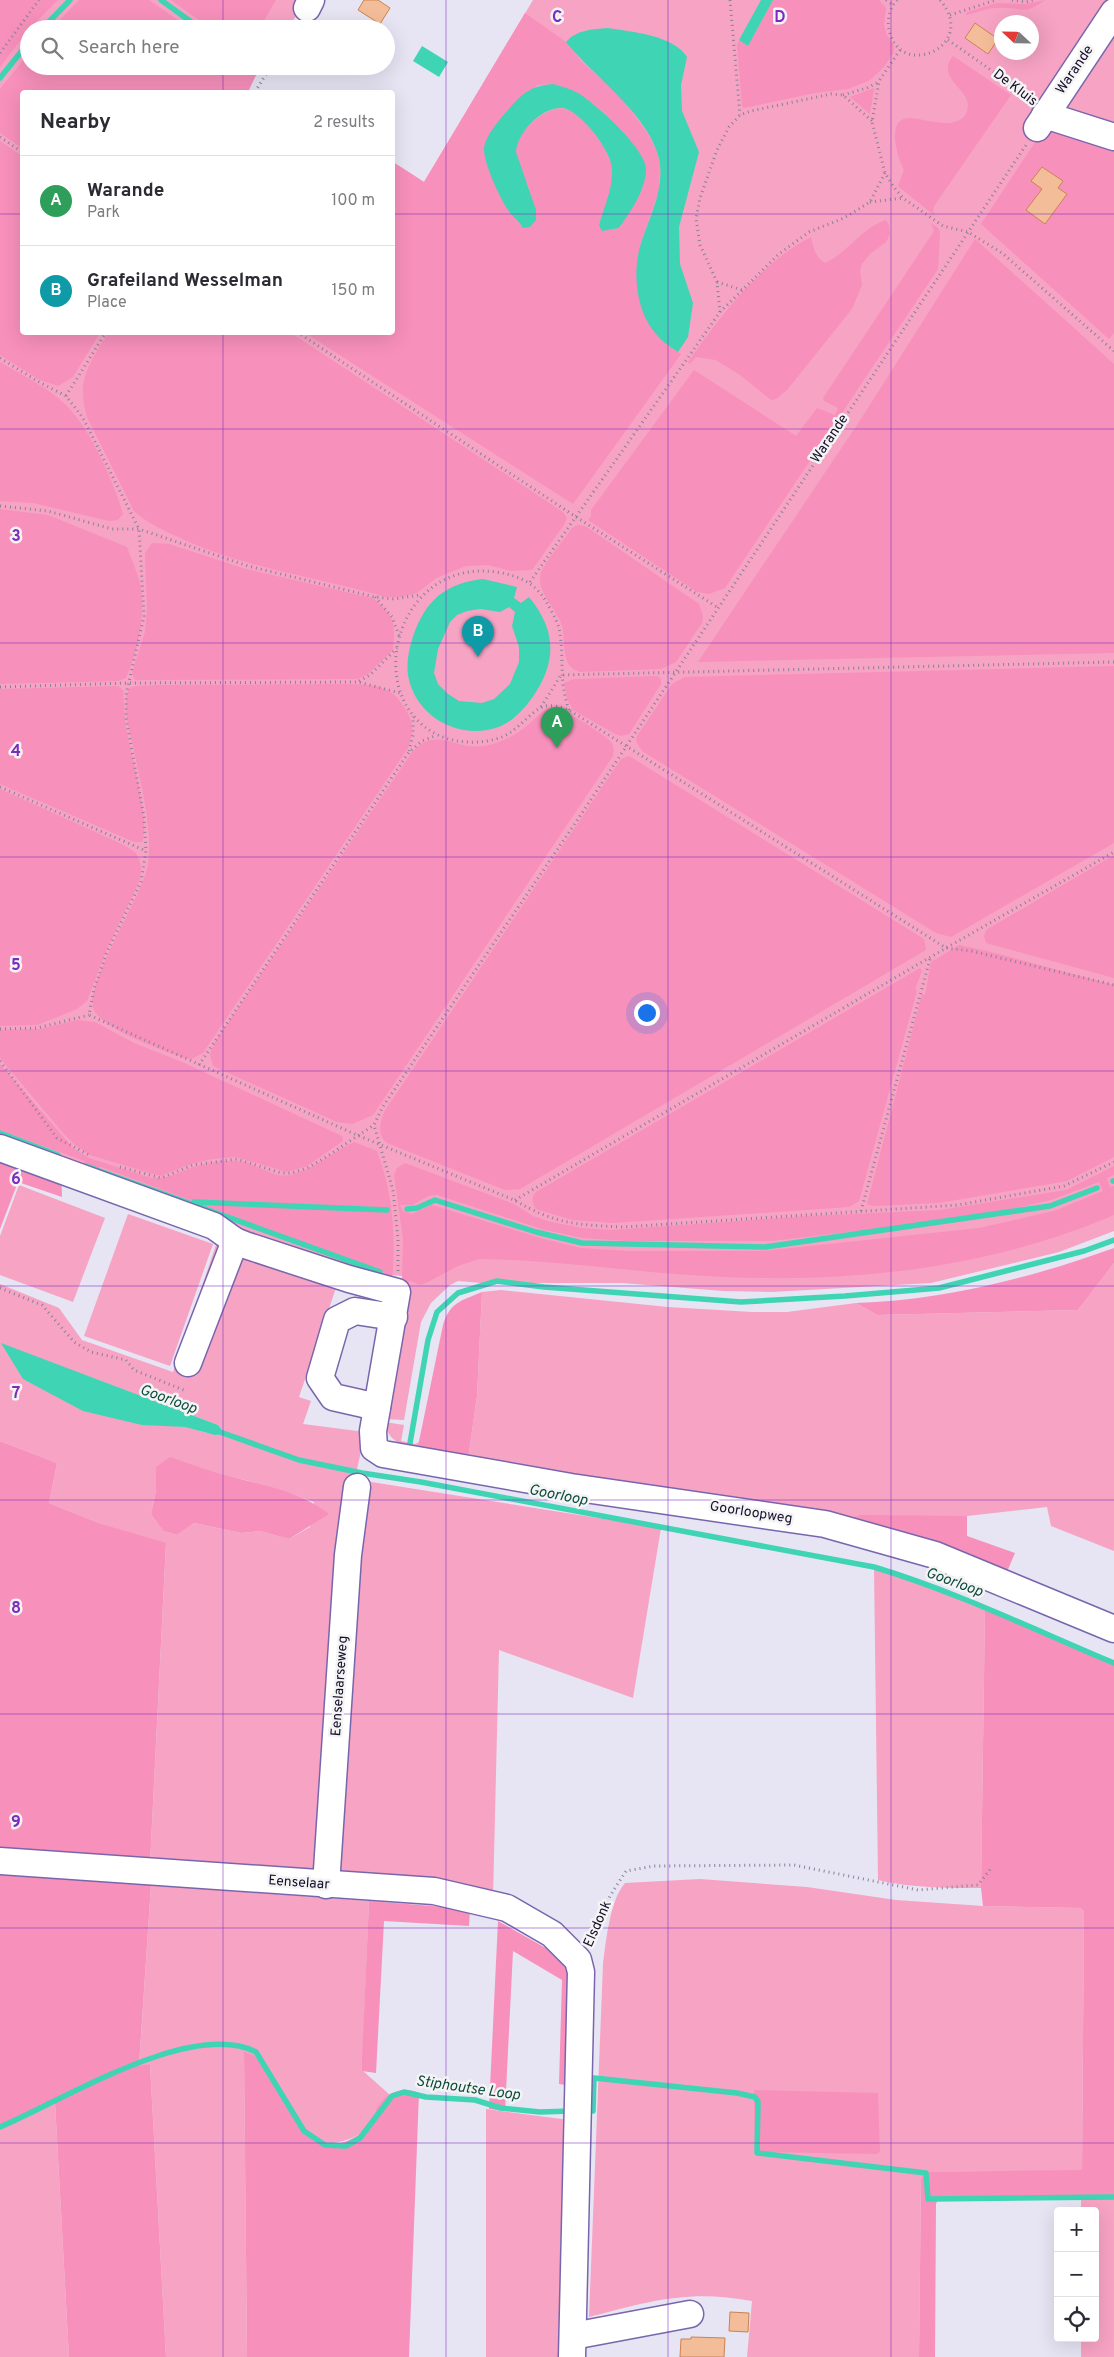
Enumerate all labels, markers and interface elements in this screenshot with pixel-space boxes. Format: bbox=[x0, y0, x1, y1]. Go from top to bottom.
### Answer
text: C bbox=[552, 8, 562, 28]
text: D bbox=[774, 8, 786, 28]
north arrow bbox=[994, 15, 1039, 60]
search box bbox=[20, 20, 395, 75]
icon: search bbox=[38, 34, 66, 62]
text: Search here bbox=[78, 36, 180, 60]
street label: Warande bbox=[1053, 42, 1097, 98]
street label: De Kluis bbox=[989, 66, 1041, 110]
text: Nearby bbox=[40, 109, 111, 136]
text: 2 results bbox=[313, 113, 375, 133]
text: Warande bbox=[87, 179, 164, 203]
text: A bbox=[50, 191, 62, 211]
text: 100 m bbox=[331, 191, 375, 211]
text: Park bbox=[87, 203, 120, 223]
text: Grafeiland Wesselman bbox=[87, 269, 283, 293]
text: B bbox=[50, 281, 62, 301]
text: 150 m bbox=[332, 281, 375, 301]
text: Place bbox=[87, 293, 127, 313]
street label: Warande bbox=[808, 411, 852, 467]
text: 3 bbox=[11, 527, 21, 547]
pin: B bbox=[462, 616, 494, 657]
pin: A bbox=[541, 707, 573, 748]
text: 4 bbox=[11, 742, 21, 762]
text: 5 bbox=[11, 956, 21, 976]
your location bbox=[634, 1000, 660, 1026]
text: 6 bbox=[11, 1170, 21, 1190]
water label: Goorloop bbox=[137, 1381, 200, 1419]
text: 7 bbox=[12, 1384, 20, 1404]
water label: Goorloop bbox=[527, 1481, 590, 1511]
street label: Goorloopweg bbox=[708, 1498, 794, 1528]
water label: Goorloop bbox=[923, 1564, 986, 1602]
text: 8 bbox=[11, 1599, 21, 1619]
street label: Eenselaarseweg bbox=[328, 1635, 352, 1737]
text: 9 bbox=[11, 1813, 21, 1833]
street label: Eenselaar bbox=[268, 1872, 331, 1894]
street label: Elsdonk bbox=[580, 1898, 616, 1950]
water label: Stiphoutse Loop bbox=[415, 2072, 522, 2106]
map controls bbox=[1054, 2207, 1099, 2342]
button: + bbox=[1054, 2207, 1099, 2252]
button: − bbox=[1054, 2252, 1099, 2297]
button: locate bbox=[1054, 2297, 1099, 2342]

